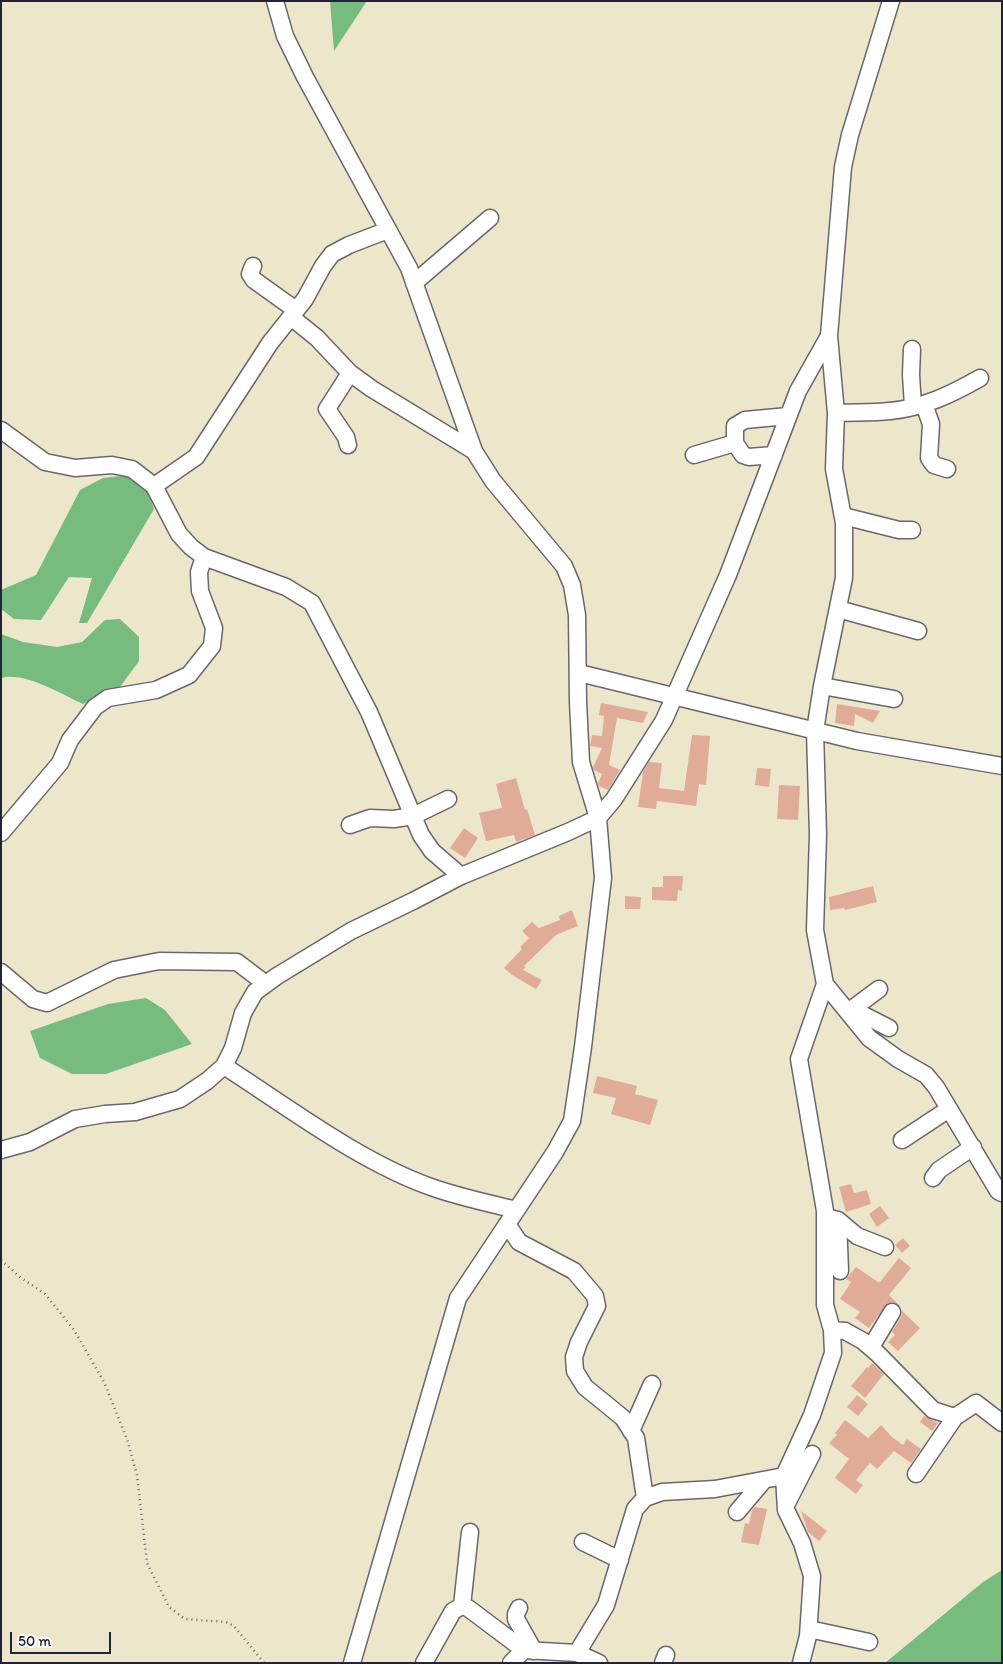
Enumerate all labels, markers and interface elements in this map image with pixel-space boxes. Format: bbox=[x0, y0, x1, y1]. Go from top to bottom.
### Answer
scale bar bbox=[12, 1622, 114, 1654]
text: 50 m bbox=[18, 1632, 51, 1650]

